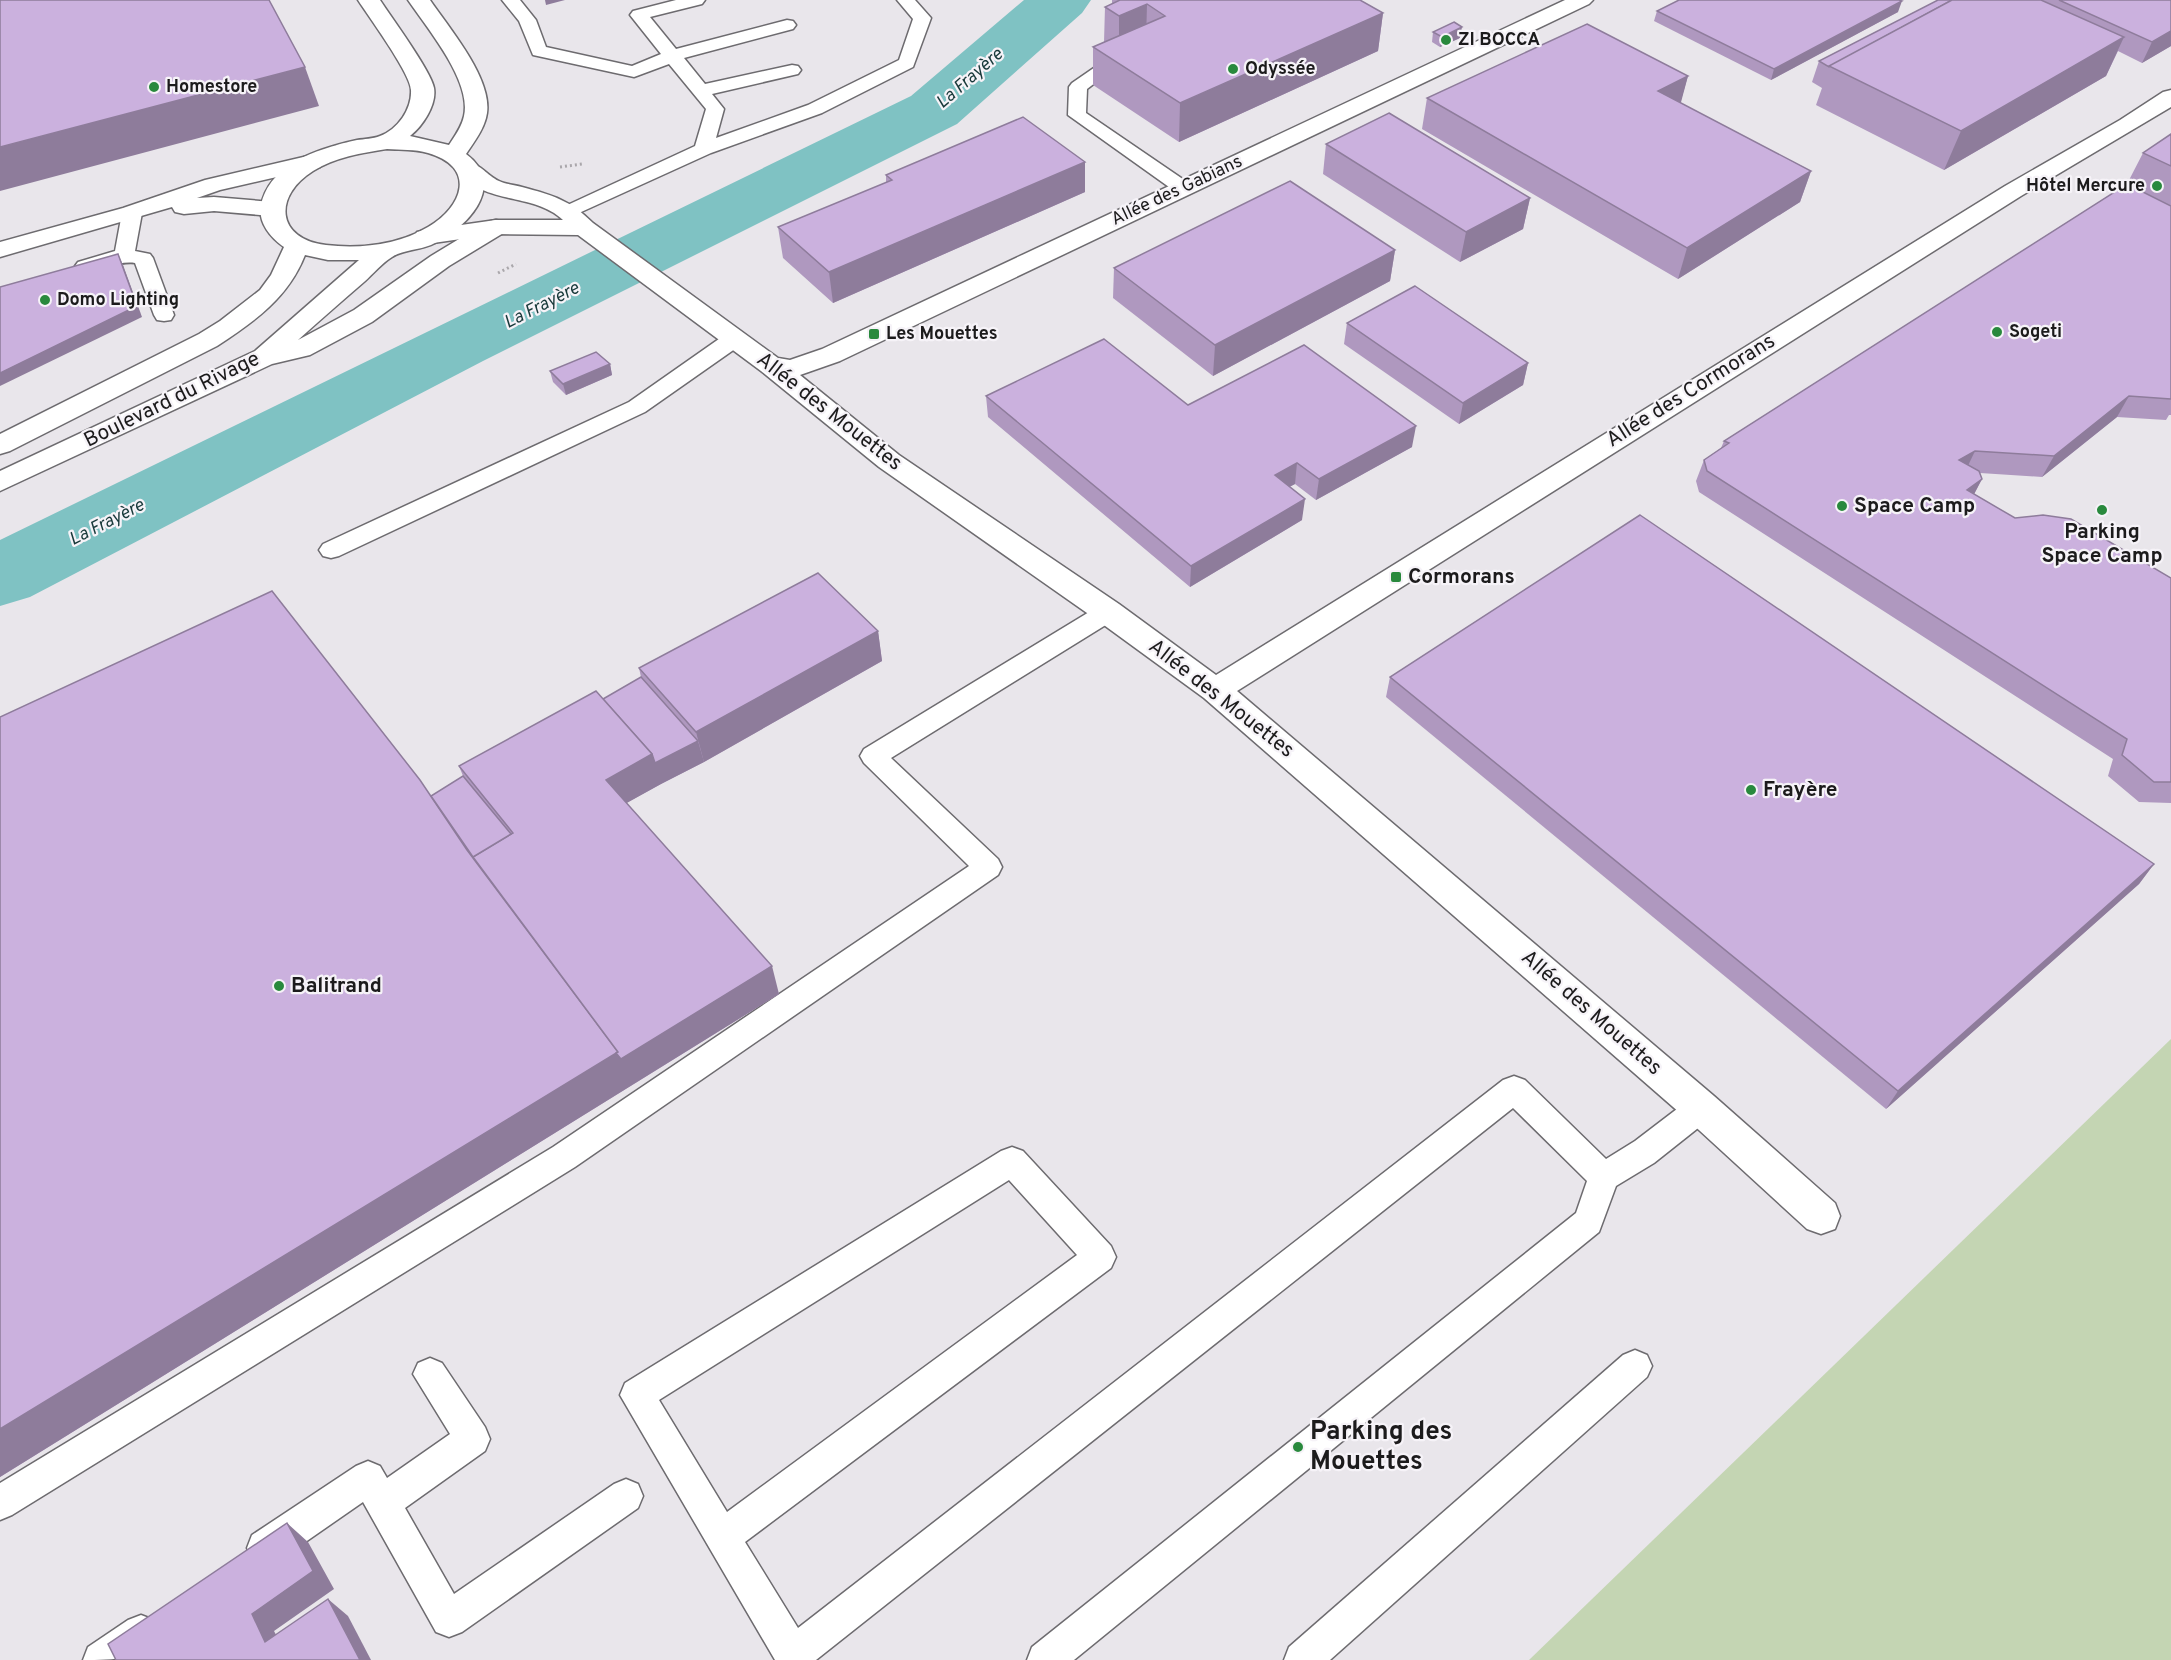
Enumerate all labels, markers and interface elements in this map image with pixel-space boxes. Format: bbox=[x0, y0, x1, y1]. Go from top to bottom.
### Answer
place label: ZI BOCCA bbox=[1458, 29, 1540, 52]
marker: ZI BOCCA bbox=[1439, 33, 1453, 47]
water label: La Frayère bbox=[932, 43, 1009, 114]
place label: Odyssée bbox=[1245, 58, 1316, 81]
marker: Odyssée bbox=[1226, 62, 1240, 76]
place label: Homestore bbox=[166, 76, 257, 99]
marker: Homestore bbox=[147, 80, 161, 94]
street label: Allée des Gabians bbox=[1108, 150, 1246, 232]
place label: Hôtel Mercure bbox=[2026, 175, 2145, 198]
marker: Hôtel Mercure bbox=[2150, 179, 2164, 193]
water label: La Frayère bbox=[501, 277, 584, 335]
place label: Domo Lighting bbox=[57, 289, 179, 312]
marker: Domo Lighting bbox=[38, 293, 52, 307]
place label: Sogeti bbox=[2009, 321, 2062, 344]
place label: Les Mouettes bbox=[886, 323, 998, 346]
marker: Sogeti bbox=[1990, 325, 2004, 339]
marker: Les Mouettes bbox=[867, 327, 881, 341]
street label: Allée des Cormorans bbox=[1601, 328, 1781, 454]
street label: Boulevard du Rivage bbox=[80, 346, 264, 454]
street label: Allée des Mouettes bbox=[750, 347, 908, 477]
place label: Space Camp bbox=[1854, 493, 1975, 520]
water label: La Frayère bbox=[66, 494, 149, 552]
marker: Space Camp bbox=[1835, 499, 1849, 513]
marker: Parking Space Camp bbox=[2095, 503, 2109, 517]
place label: Parking Space Camp bbox=[2041, 519, 2163, 570]
place label: Cormorans bbox=[1408, 564, 1515, 591]
marker: Cormorans bbox=[1389, 570, 1403, 584]
street label: Allée des Mouettes bbox=[1142, 634, 1300, 764]
place label: Frayère bbox=[1763, 777, 1837, 804]
marker: Frayère bbox=[1744, 783, 1758, 797]
street label: Allée des Mouettes bbox=[1515, 944, 1667, 1082]
place label: Balitrand bbox=[291, 973, 382, 1000]
marker: Balitrand bbox=[272, 979, 286, 993]
place label: Parking des Mouettes bbox=[1310, 1416, 1452, 1479]
marker: Parking des Mouettes bbox=[1291, 1440, 1305, 1454]

